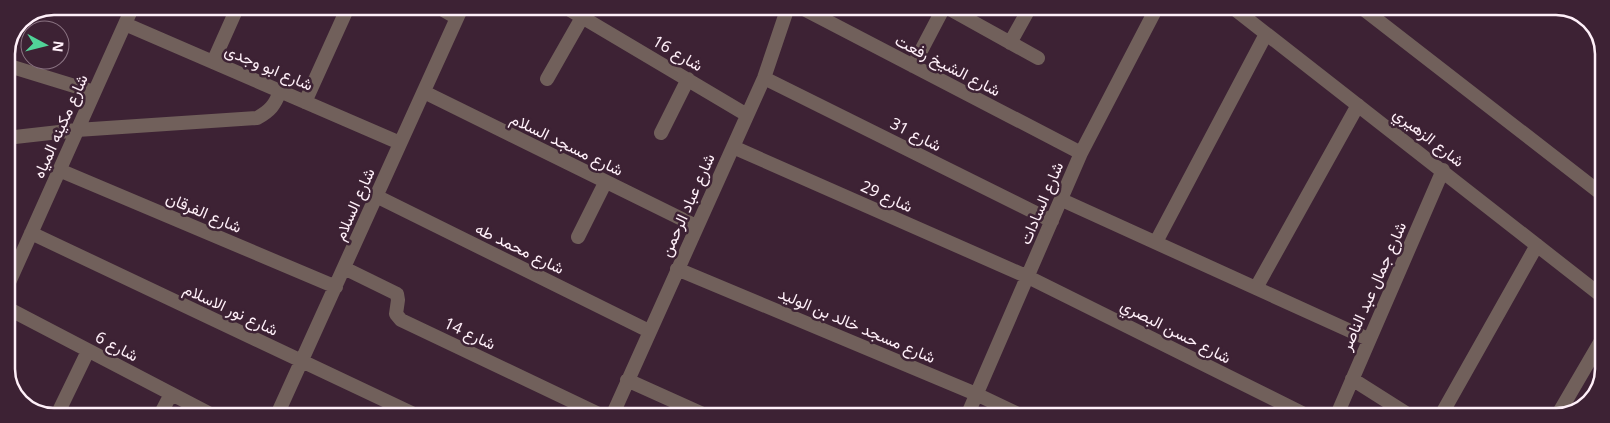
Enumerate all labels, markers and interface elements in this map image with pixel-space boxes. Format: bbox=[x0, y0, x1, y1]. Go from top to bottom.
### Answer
north arrow bbox=[20, 20, 70, 70]
street label: شارع الشيخ رفعت bbox=[891, 29, 1005, 102]
street label: شارع 16 bbox=[648, 30, 707, 77]
street label: شارع ابو وجدى bbox=[221, 39, 316, 96]
text: N bbox=[48, 40, 69, 53]
street label: شارع مكينه المياه bbox=[27, 71, 94, 182]
street label: شارع الزهيري bbox=[1387, 102, 1469, 174]
street label: شارع مسجد السلام bbox=[506, 107, 627, 182]
street label: شارع 31 bbox=[886, 112, 945, 157]
street label: شارع عباد الرحمن bbox=[654, 150, 721, 261]
street label: شارع السادات bbox=[1014, 158, 1069, 248]
street label: شارع السلام bbox=[328, 164, 381, 244]
street label: شارع 29 bbox=[857, 175, 916, 218]
street label: شارع الفرقان bbox=[162, 186, 245, 239]
street label: شارع محمد طه bbox=[471, 217, 568, 280]
street label: شارع جمال عبد الناصر bbox=[1334, 218, 1412, 355]
street label: شارع نور الاسلام bbox=[180, 277, 282, 341]
street label: شارع مسجد خالد بن الوليد bbox=[775, 282, 939, 369]
street label: شارع حسن البصري bbox=[1116, 294, 1235, 371]
street label: شارع 14 bbox=[440, 311, 499, 355]
street label: شارع 6 bbox=[91, 326, 142, 367]

